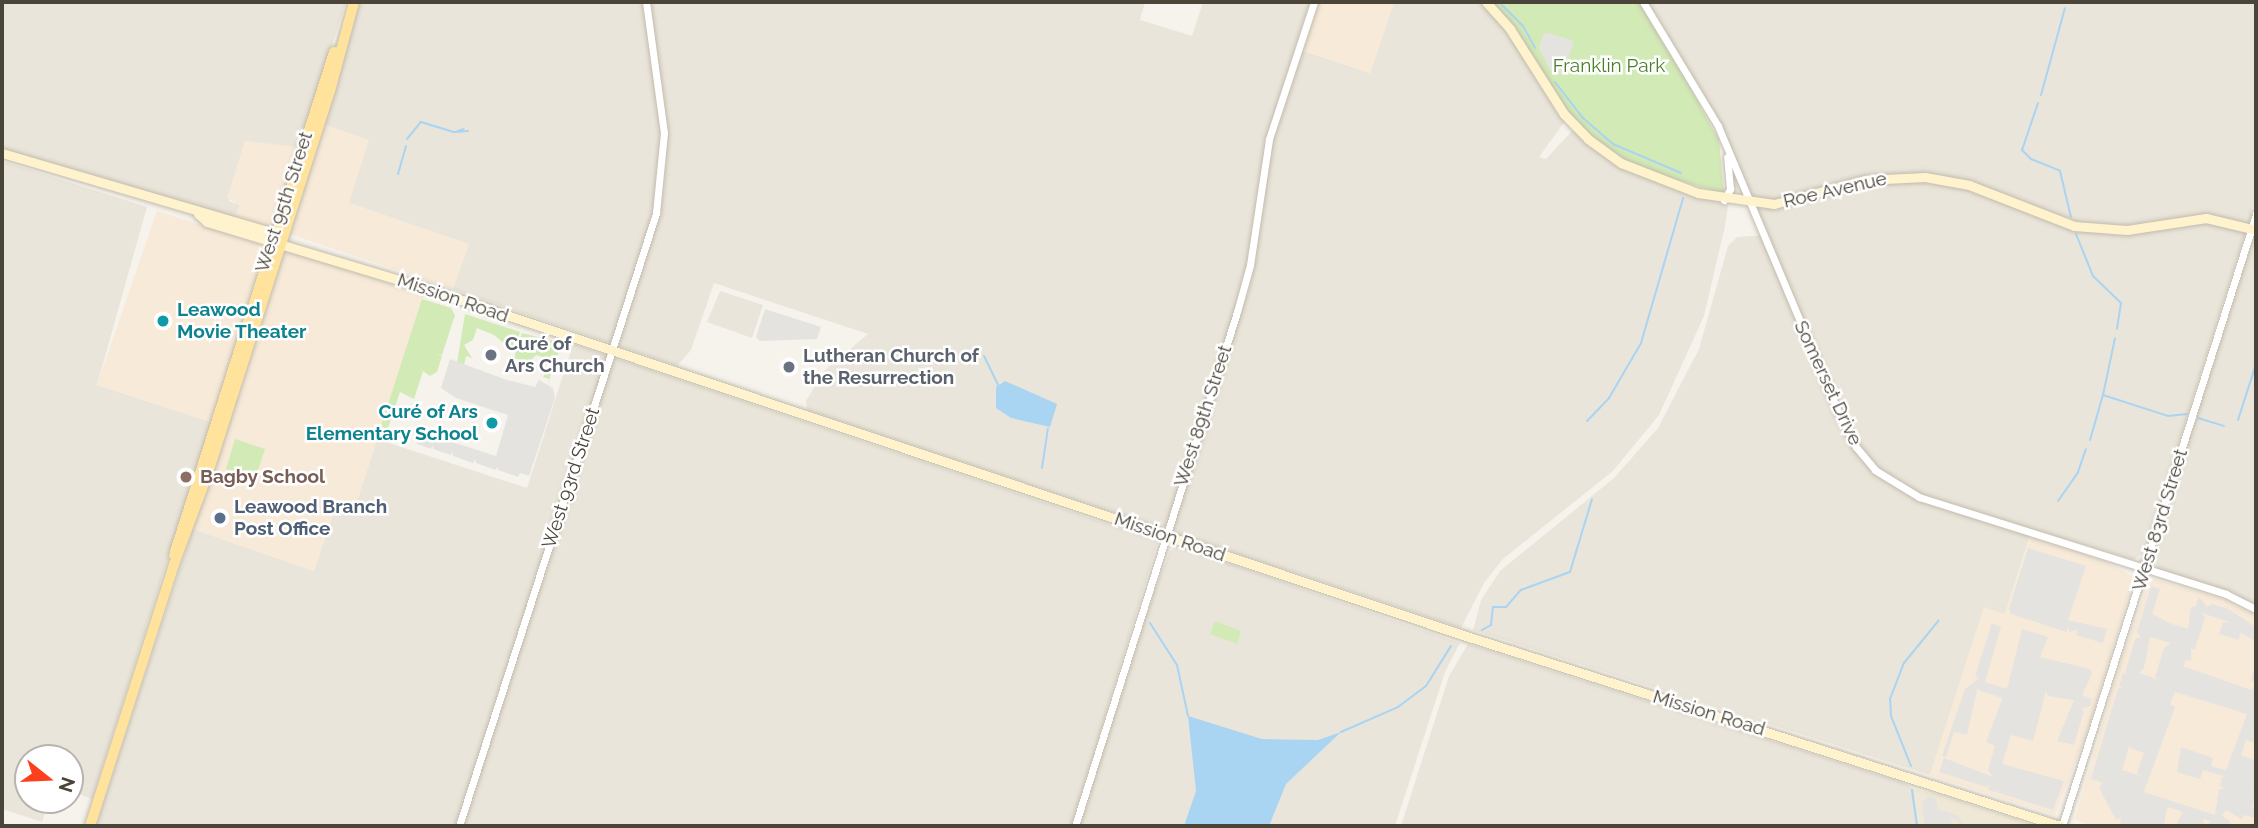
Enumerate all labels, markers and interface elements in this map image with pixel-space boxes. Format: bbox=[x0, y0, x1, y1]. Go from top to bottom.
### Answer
park label: Franklin Park bbox=[1553, 55, 1665, 77]
street label: West 95th Street bbox=[251, 129, 317, 275]
street label: Roe Avenue bbox=[1781, 167, 1889, 213]
street label: Mission Road bbox=[394, 268, 512, 328]
place label: Leawood Movie Theater bbox=[177, 299, 307, 343]
marker: Leawood Movie Theater bbox=[155, 313, 171, 329]
street label: Somerset Drive bbox=[1789, 317, 1867, 449]
place label: Curé of Ars Church bbox=[505, 333, 605, 377]
street label: West 89th Street bbox=[1169, 342, 1237, 490]
place label: Lutheran Church of the Resurrection bbox=[803, 345, 979, 389]
marker: Curé of Ars Church bbox=[483, 347, 499, 363]
marker: Lutheran Church of the Resurrection bbox=[781, 359, 797, 375]
place label: Curé of Ars Elementary School bbox=[305, 401, 478, 445]
street label: West 93rd Street bbox=[537, 404, 605, 552]
marker: Curé of Ars Elementary School bbox=[484, 415, 500, 431]
street label: West 83rd Street bbox=[2128, 446, 2192, 594]
place label: Bagby School bbox=[200, 466, 325, 488]
marker: Bagby School bbox=[178, 469, 194, 485]
place label: Leawood Branch Post Office bbox=[234, 496, 387, 540]
street label: Mission Road bbox=[1111, 507, 1229, 567]
marker: Leawood Branch Post Office bbox=[212, 510, 228, 526]
street label: Mission Road bbox=[1650, 685, 1768, 741]
north arrow bbox=[14, 744, 84, 814]
text: N bbox=[54, 775, 80, 795]

